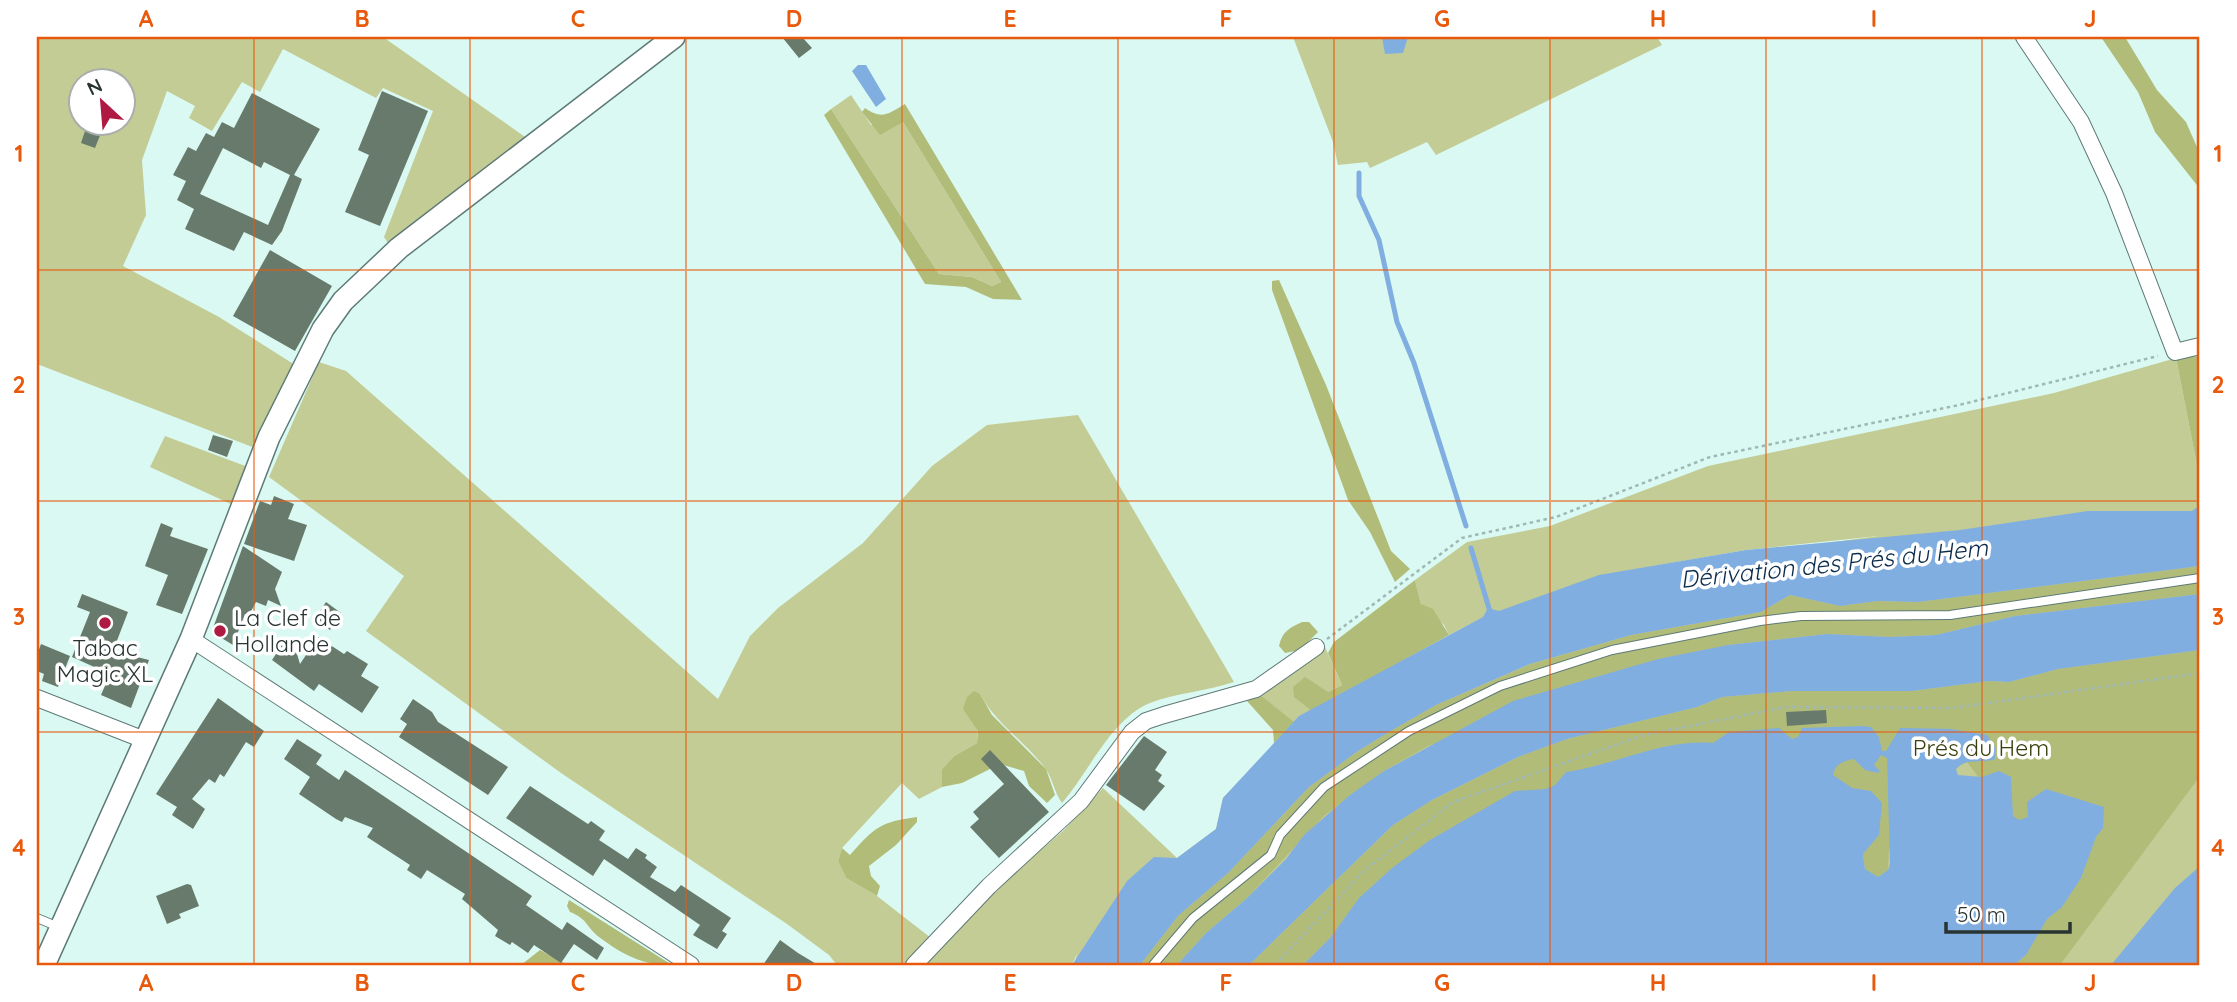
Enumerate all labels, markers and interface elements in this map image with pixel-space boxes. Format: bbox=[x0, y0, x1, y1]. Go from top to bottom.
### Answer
text: A bbox=[139, 4, 154, 33]
text: B bbox=[354, 4, 370, 33]
text: C bbox=[571, 4, 585, 33]
text: D bbox=[786, 4, 802, 33]
text: E bbox=[1003, 4, 1017, 33]
text: F bbox=[1220, 4, 1232, 33]
text: G bbox=[1434, 4, 1450, 33]
text: H bbox=[1650, 4, 1666, 33]
text: I bbox=[1871, 4, 1877, 33]
text: J bbox=[2084, 4, 2096, 33]
north arrow bbox=[66, 66, 136, 136]
text: N bbox=[83, 73, 106, 101]
text: 1 bbox=[15, 139, 23, 168]
text: 1 bbox=[2214, 139, 2222, 168]
text: 2 bbox=[12, 370, 26, 399]
text: 2 bbox=[2211, 370, 2225, 399]
water label: Dérivation des Prés du Hem bbox=[1679, 532, 1990, 594]
text: 3 bbox=[13, 602, 25, 631]
text: 3 bbox=[2212, 602, 2224, 631]
place label: La Clef de Hollande bbox=[234, 603, 341, 658]
marker: Tabac Magic XL bbox=[97, 615, 113, 631]
marker: La Clef de Hollande bbox=[212, 623, 228, 639]
place label: Tabac Magic XL bbox=[57, 633, 153, 688]
park label: Prés du Hem bbox=[1913, 733, 2049, 762]
text: 4 bbox=[12, 833, 26, 862]
text: 4 bbox=[2211, 833, 2225, 862]
scale bar bbox=[1946, 890, 2071, 934]
text: 50 m bbox=[1957, 901, 2006, 927]
text: A bbox=[139, 968, 154, 997]
text: B bbox=[354, 968, 370, 997]
text: C bbox=[571, 968, 585, 997]
text: D bbox=[786, 968, 802, 997]
text: E bbox=[1003, 968, 1017, 997]
text: F bbox=[1220, 968, 1232, 997]
text: G bbox=[1434, 968, 1450, 997]
text: H bbox=[1650, 968, 1666, 997]
text: I bbox=[1871, 968, 1877, 997]
text: J bbox=[2084, 968, 2096, 997]

